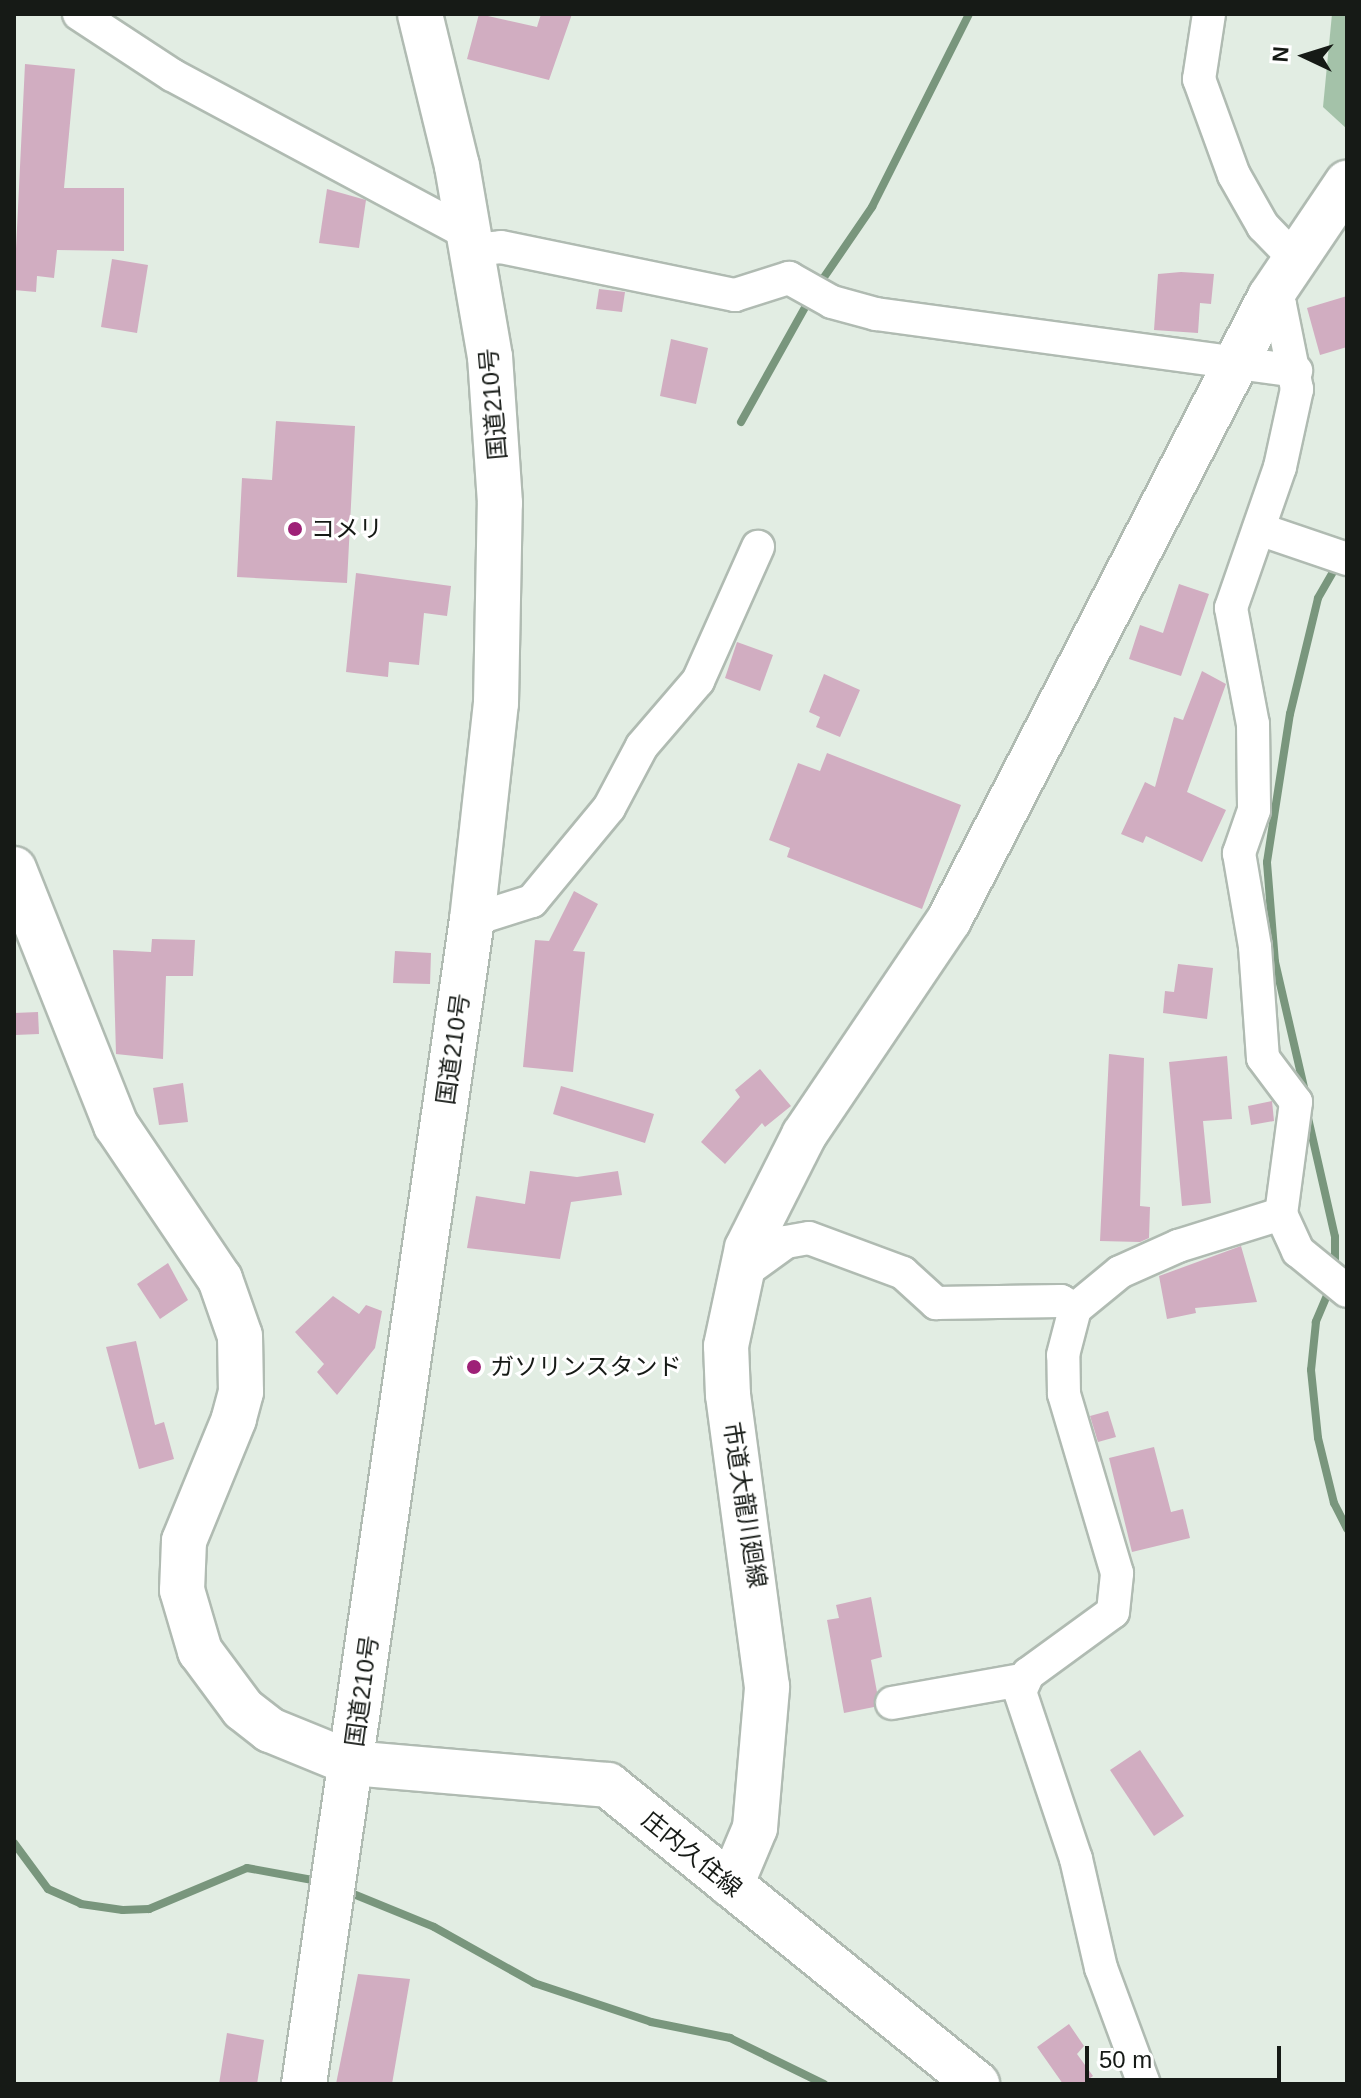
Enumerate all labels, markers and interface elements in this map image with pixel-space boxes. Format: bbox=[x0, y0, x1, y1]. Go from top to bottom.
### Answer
north arrow bbox=[1265, 16, 1345, 96]
text: N bbox=[1268, 46, 1294, 63]
street label: 国道210号 bbox=[474, 347, 512, 461]
place label: コメリ bbox=[311, 515, 383, 543]
marker: コメリ bbox=[286, 520, 304, 538]
street label: 国道210号 bbox=[431, 992, 475, 1106]
place label: ガソリンスタンド bbox=[490, 1353, 682, 1381]
marker: ガソリンスタンド bbox=[465, 1358, 483, 1376]
street label: 市道大龍川廻線 bbox=[718, 1420, 772, 1590]
street label: 国道210号 bbox=[340, 1634, 384, 1748]
street label: 庄内久住線 bbox=[636, 1805, 748, 1903]
scale bar bbox=[1089, 2030, 1285, 2080]
text: 50 m bbox=[1099, 2046, 1152, 2073]

